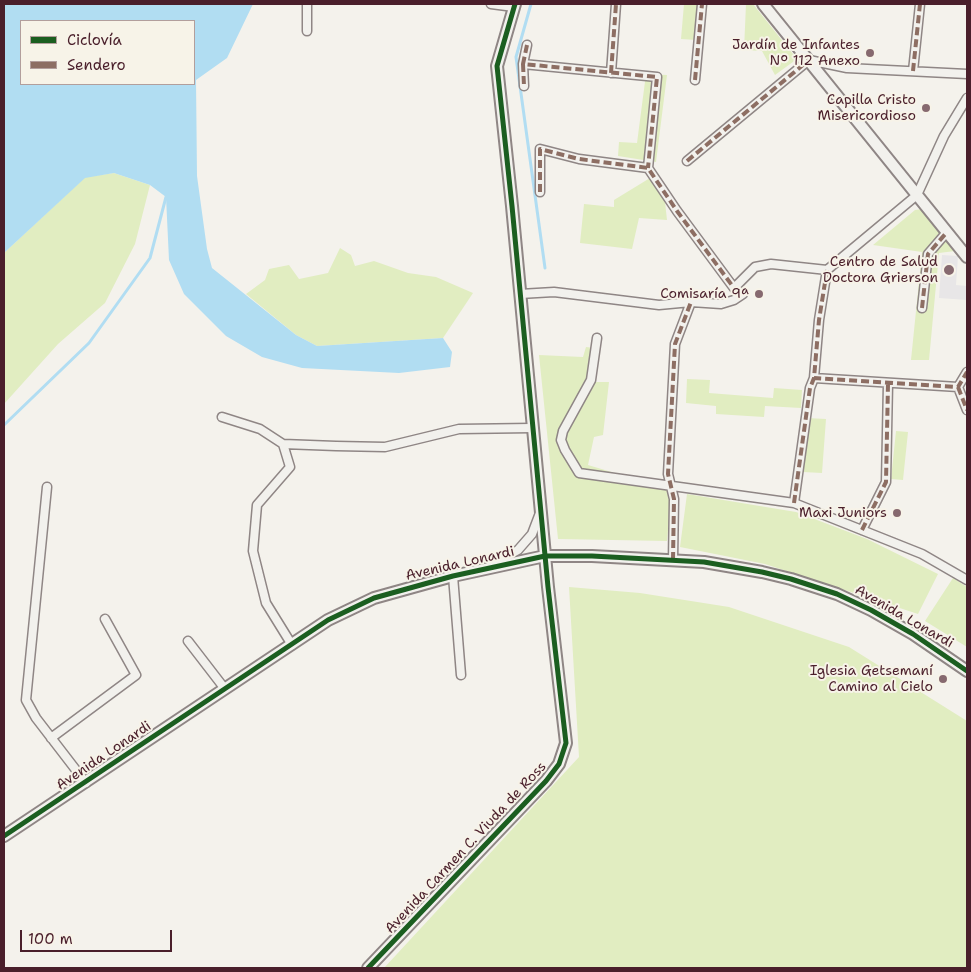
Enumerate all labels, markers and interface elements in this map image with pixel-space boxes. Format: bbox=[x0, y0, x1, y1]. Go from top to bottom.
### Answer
legend bbox=[20, 20, 195, 85]
text: Ciclovía bbox=[67, 30, 122, 50]
place label: Jardín de Infantes N° 112 Anexo bbox=[732, 37, 860, 70]
marker: Jardín de Infantes N° 112 Anexo bbox=[864, 47, 876, 59]
text: Sendero bbox=[67, 55, 126, 75]
place label: Capilla Cristo Misericordioso bbox=[817, 92, 916, 124]
marker: Capilla Cristo Misericordioso bbox=[920, 102, 932, 114]
place label: Centro de Salud Doctora Grierson bbox=[823, 254, 938, 286]
marker: Centro de Salud Doctora Grierson bbox=[942, 263, 956, 277]
place label: Comisaría 9ª bbox=[660, 286, 749, 302]
marker: Comisaría 9ª bbox=[753, 288, 765, 300]
place label: Maxi Juniors bbox=[799, 505, 887, 521]
marker: Maxi Juniors bbox=[891, 507, 903, 519]
street label: Avenida Lonardi bbox=[404, 543, 516, 585]
street label: Avenida Lonardi bbox=[852, 582, 956, 652]
place label: Iglesia Getsemaní Camino al Cielo bbox=[810, 663, 933, 696]
marker: Iglesia Getsemaní Camino al Cielo bbox=[937, 673, 949, 685]
street label: Avenida Lonardi bbox=[53, 718, 155, 794]
street label: Avenida Carmen C. Viuda de Ross bbox=[382, 759, 550, 937]
scale bar bbox=[22, 920, 175, 952]
text: 100 m bbox=[28, 929, 73, 949]

